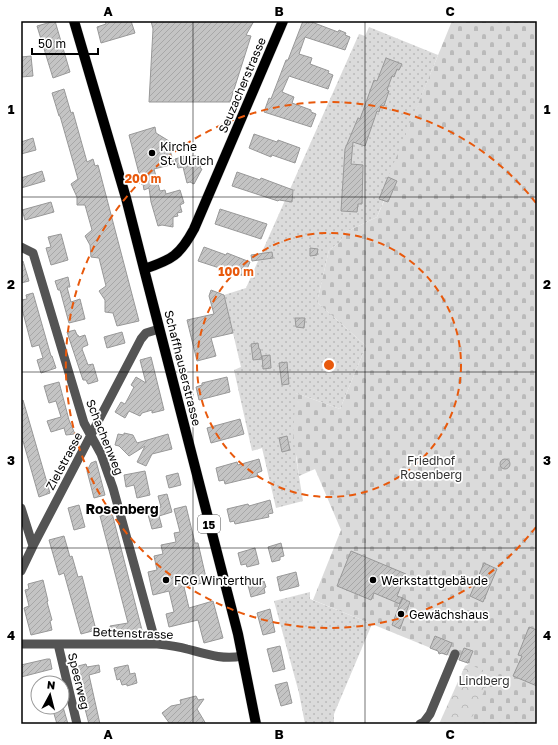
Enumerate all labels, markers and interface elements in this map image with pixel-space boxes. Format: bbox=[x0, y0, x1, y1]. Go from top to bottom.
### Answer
text: A bbox=[103, 3, 113, 19]
text: B bbox=[274, 3, 284, 19]
text: C bbox=[445, 3, 455, 19]
scale bar bbox=[32, 30, 98, 56]
street label: Seuzacherstrasse bbox=[215, 35, 269, 135]
text: 50 m bbox=[38, 36, 66, 51]
text: 1 bbox=[8, 101, 15, 117]
text: 1 bbox=[544, 101, 551, 117]
place label: Kirche St. Ulrich bbox=[160, 139, 214, 168]
marker: Kirche St. Ulrich bbox=[147, 148, 157, 158]
text: 200 m bbox=[125, 171, 161, 186]
text: 100 m bbox=[218, 264, 254, 279]
text: 2 bbox=[7, 276, 15, 292]
text: 2 bbox=[543, 276, 551, 292]
street label: Schaffhauserstrasse bbox=[161, 309, 205, 428]
centre of rings bbox=[322, 358, 336, 372]
street label: Schachenweg bbox=[83, 397, 127, 477]
street label: Zielstrasse bbox=[42, 429, 86, 493]
text: 3 bbox=[7, 452, 15, 468]
text: 3 bbox=[543, 452, 551, 468]
park label: Friedhof Rosenberg bbox=[400, 453, 462, 482]
district label: Rosenberg bbox=[85, 500, 159, 517]
road number: 15 bbox=[198, 515, 220, 533]
place label: FCG Winterthur bbox=[174, 573, 264, 588]
place label: Werkstattgebäude bbox=[381, 573, 488, 588]
marker: FCG Winterthur bbox=[161, 575, 171, 585]
marker: Werkstattgebäude bbox=[368, 575, 378, 585]
place label: Gewächshaus bbox=[409, 607, 489, 622]
marker: Gewächshaus bbox=[396, 609, 406, 619]
street label: Bettenstrasse bbox=[92, 624, 174, 642]
text: 4 bbox=[7, 627, 15, 643]
text: 4 bbox=[543, 627, 551, 643]
street label: Speerweg bbox=[65, 651, 93, 711]
park label: Lindberg bbox=[458, 673, 510, 688]
north arrow bbox=[30, 675, 70, 715]
text: N bbox=[46, 678, 56, 692]
text: A bbox=[103, 726, 113, 742]
text: B bbox=[274, 726, 284, 742]
text: C bbox=[445, 726, 455, 742]

